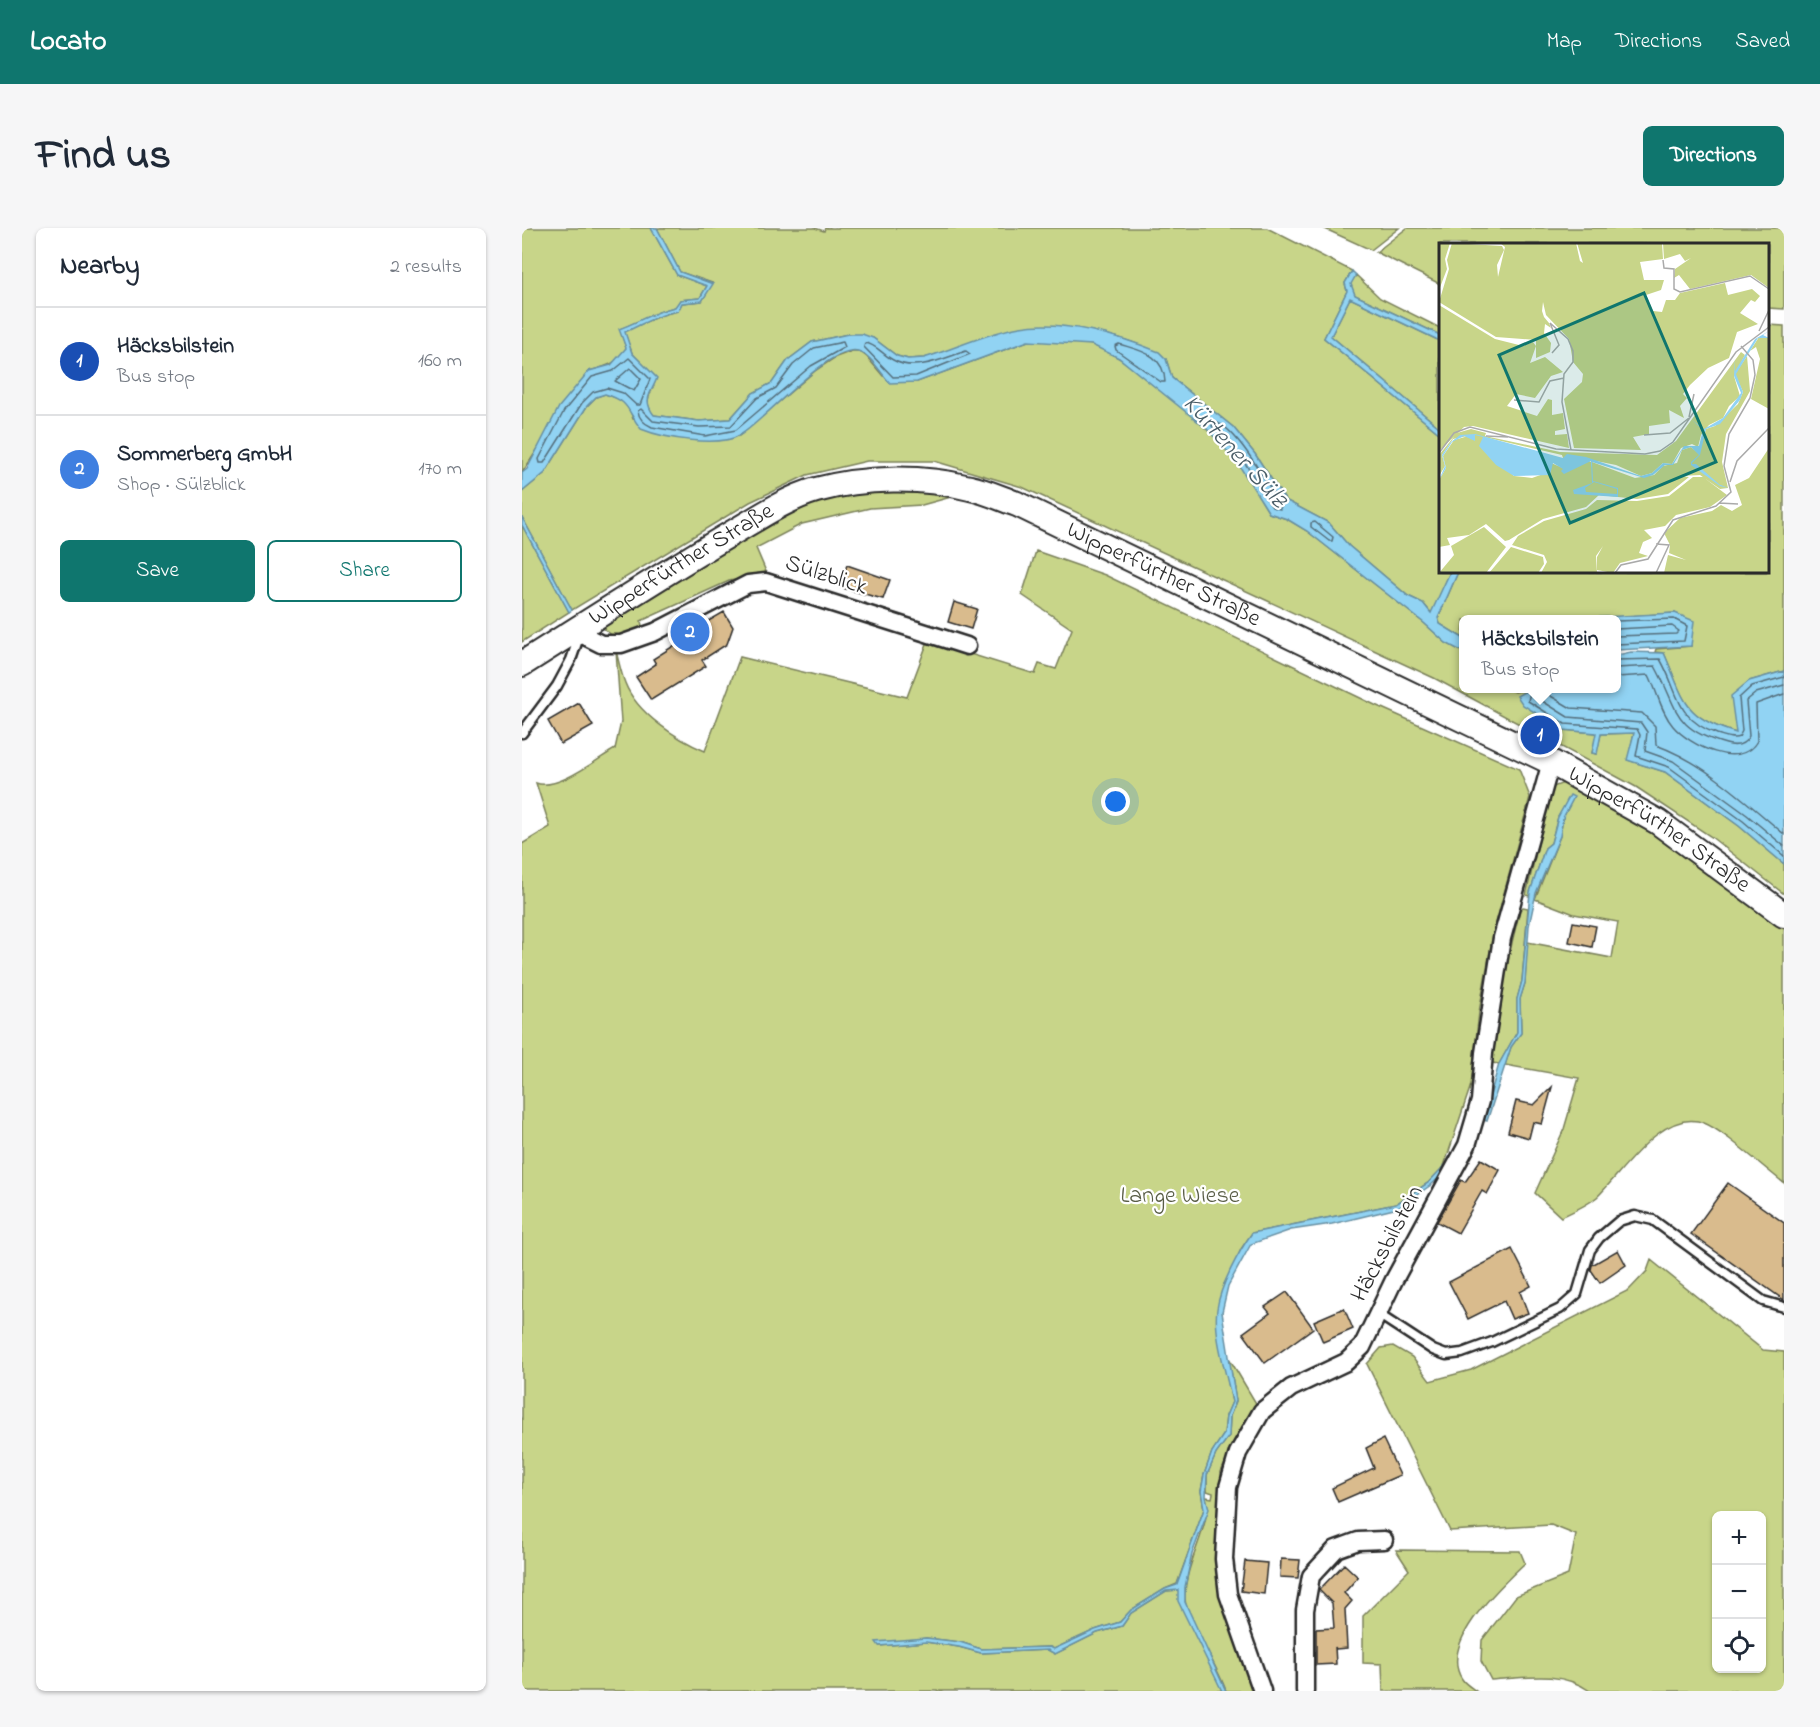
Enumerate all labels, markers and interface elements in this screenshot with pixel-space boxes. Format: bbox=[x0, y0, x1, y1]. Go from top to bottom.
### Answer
text: Locato bbox=[30, 22, 106, 63]
text: Map bbox=[1546, 27, 1582, 57]
text: Directions bbox=[1615, 27, 1702, 57]
text: Saved bbox=[1735, 27, 1790, 57]
text: Find us bbox=[36, 126, 171, 187]
button: Directions bbox=[1643, 126, 1784, 186]
inset map bbox=[1439, 243, 1769, 573]
text: Nearby bbox=[60, 248, 139, 286]
text: 2 results bbox=[390, 253, 462, 282]
text: Häcksbilstein bbox=[117, 331, 234, 363]
text: 1 bbox=[76, 347, 83, 376]
text: 160 m bbox=[418, 347, 462, 376]
text: Bus stop bbox=[117, 363, 195, 392]
water label: Kürtener Sülz bbox=[1172, 387, 1297, 519]
text: Sommerberg GmbH bbox=[117, 439, 292, 471]
text: 2 bbox=[75, 455, 84, 484]
text: 170 m bbox=[418, 455, 462, 484]
text: Shop · Sülzblick bbox=[117, 471, 245, 500]
street label: Wipperfürther Straße bbox=[582, 494, 781, 635]
street label: Wipperfürther Straße bbox=[1061, 513, 1267, 637]
button: Save bbox=[60, 540, 255, 602]
button: Share bbox=[267, 540, 462, 602]
street label: Sülzblick bbox=[780, 546, 872, 606]
pin: 2 bbox=[670, 610, 710, 654]
popup bbox=[1459, 615, 1621, 693]
text: Häcksbilstein bbox=[1481, 624, 1599, 656]
text: Bus stop bbox=[1481, 656, 1560, 685]
pin: 1 bbox=[1520, 712, 1560, 758]
street label: Wipperfürther Straße bbox=[1561, 757, 1758, 902]
your location bbox=[1101, 787, 1130, 816]
park label: Lange Wiese bbox=[1120, 1179, 1240, 1214]
street label: Häcksbilstein bbox=[1343, 1179, 1433, 1309]
map controls bbox=[1712, 1511, 1766, 1673]
button: + bbox=[1712, 1511, 1766, 1565]
button: − bbox=[1712, 1565, 1766, 1619]
button: locate bbox=[1712, 1619, 1766, 1673]

